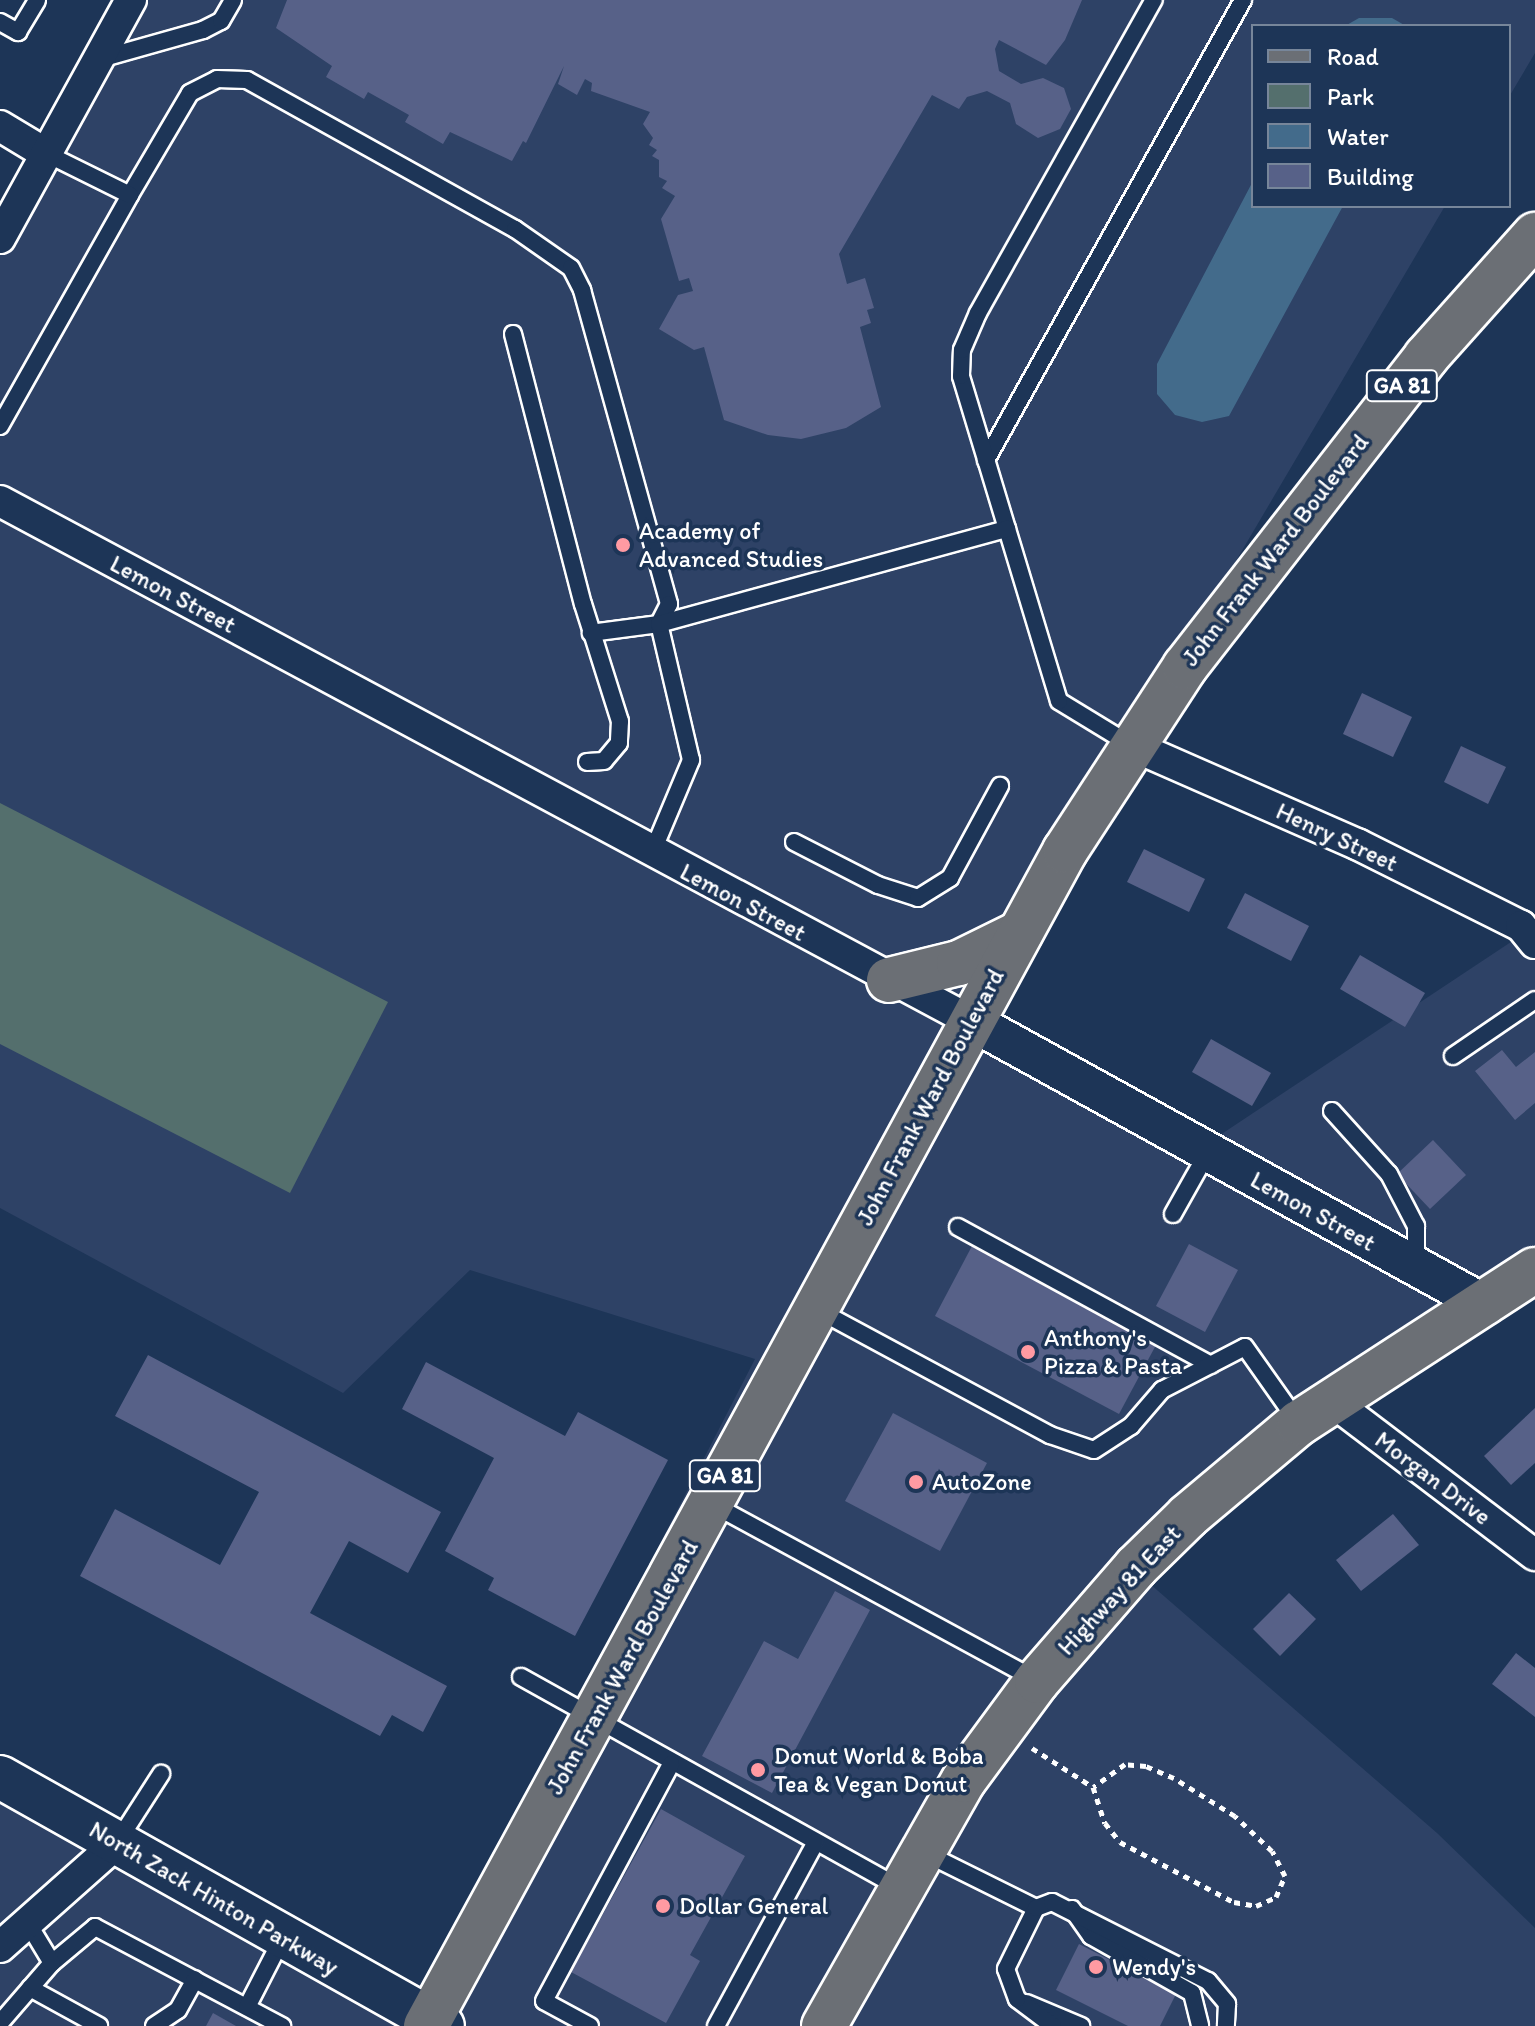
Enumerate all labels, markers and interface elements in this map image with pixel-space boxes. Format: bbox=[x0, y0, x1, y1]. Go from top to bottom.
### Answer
legend bbox=[1251, 24, 1511, 208]
text: Road bbox=[1327, 42, 1379, 71]
text: Park bbox=[1327, 82, 1374, 111]
text: Water bbox=[1327, 122, 1389, 151]
text: Building bbox=[1327, 162, 1414, 191]
road number: GA 81 bbox=[1364, 368, 1440, 404]
street label: John Frank Ward Boulevard bbox=[1176, 429, 1374, 671]
place label: Academy of Advanced Studies bbox=[639, 517, 823, 573]
marker: Academy of Advanced Studies bbox=[614, 536, 632, 554]
street label: Lemon Street bbox=[106, 549, 240, 639]
street label: Henry Street bbox=[1272, 796, 1402, 878]
street label: Lemon Street bbox=[676, 857, 810, 947]
street label: John Frank Ward Boulevard bbox=[850, 964, 1010, 1230]
street label: Lemon Street bbox=[1246, 1165, 1380, 1257]
place label: Anthony's Pizza & Pasta bbox=[1044, 1324, 1181, 1380]
marker: Anthony's Pizza & Pasta bbox=[1019, 1343, 1037, 1361]
street label: Morgan Drive bbox=[1369, 1425, 1497, 1531]
road number: GA 81 bbox=[687, 1458, 763, 1494]
place label: AutoZone bbox=[932, 1468, 1032, 1496]
marker: AutoZone bbox=[907, 1473, 925, 1491]
street label: Highway 81 East bbox=[1051, 1519, 1187, 1661]
street label: John Frank Ward Boulevard bbox=[540, 1535, 704, 1799]
place label: Donut World & Boba Tea & Vegan Donut bbox=[774, 1742, 983, 1798]
marker: Donut World & Boba Tea & Vegan Donut bbox=[749, 1761, 767, 1779]
street label: North Zack Hinton Parkway bbox=[84, 1815, 344, 1981]
place label: Dollar General bbox=[679, 1892, 829, 1920]
marker: Dollar General bbox=[654, 1897, 672, 1915]
place label: Wendy's bbox=[1112, 1953, 1196, 1981]
marker: Wendy's bbox=[1087, 1958, 1105, 1976]

